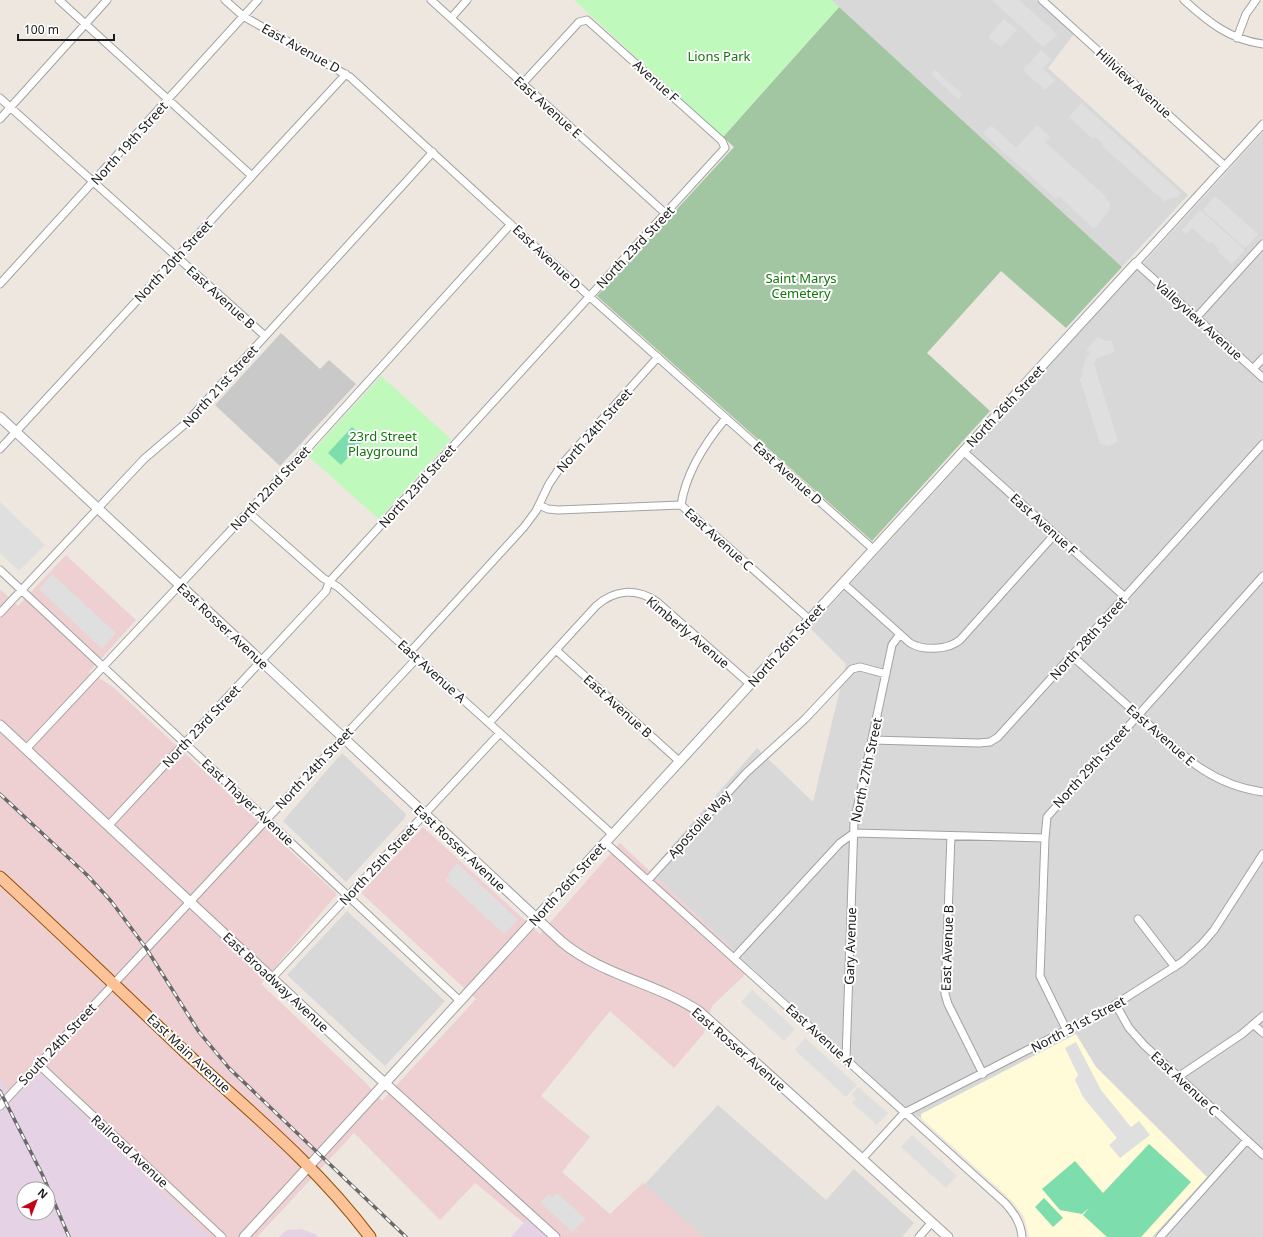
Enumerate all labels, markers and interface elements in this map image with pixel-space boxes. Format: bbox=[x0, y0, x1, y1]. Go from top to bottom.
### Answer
scale bar bbox=[18, 16, 114, 42]
street label: East Avenue D bbox=[258, 19, 344, 77]
text: 100 m bbox=[24, 21, 59, 38]
street label: Hillview Avenue bbox=[1092, 44, 1176, 122]
park label: Lions Park bbox=[687, 47, 751, 65]
street label: Avenue F bbox=[629, 56, 683, 107]
street label: East Avenue E bbox=[510, 72, 586, 142]
street label: North 19th Street bbox=[87, 97, 172, 189]
street label: North 23rd Street bbox=[592, 202, 678, 292]
street label: North 20th Street bbox=[130, 216, 216, 306]
street label: East Avenue D bbox=[509, 221, 585, 293]
street label: East Avenue B bbox=[183, 261, 259, 333]
park label: Saint Marys Cemetery bbox=[765, 269, 837, 302]
street label: Valleyview Avenue bbox=[1152, 276, 1246, 364]
street label: North 21st Street bbox=[178, 341, 262, 431]
street label: North 26th Street bbox=[962, 361, 1048, 451]
street label: North 24th Street bbox=[552, 384, 636, 476]
park label: 23rd Street Playground bbox=[348, 427, 418, 460]
street label: East Avenue D bbox=[750, 437, 826, 509]
street label: North 23rd Street bbox=[375, 440, 460, 532]
street label: North 22nd Street bbox=[226, 441, 314, 534]
street label: East Avenue F bbox=[1007, 489, 1082, 559]
street label: East Avenue C bbox=[681, 504, 757, 574]
street label: East Rosser Avenue bbox=[173, 579, 273, 673]
street label: Kimberly Avenue bbox=[643, 592, 733, 672]
street label: North 28th Street bbox=[1046, 592, 1131, 684]
street label: North 26th Street bbox=[744, 599, 829, 691]
street label: East Avenue A bbox=[394, 635, 471, 707]
street label: East Avenue B bbox=[580, 670, 656, 742]
street label: North 23rd Street bbox=[158, 681, 244, 771]
street label: East Avenue E bbox=[1123, 700, 1199, 770]
street label: North 27th Street bbox=[846, 716, 886, 824]
street label: North 29th Street bbox=[1049, 720, 1134, 812]
street label: North 24th Street bbox=[271, 723, 357, 813]
street label: East Thayer Avenue bbox=[198, 755, 298, 849]
street label: Apostolie Way bbox=[663, 786, 735, 862]
street label: East Rosser Avenue bbox=[410, 801, 510, 895]
street label: North 25th Street bbox=[335, 819, 421, 909]
street label: North 26th Street bbox=[525, 838, 610, 930]
street label: East Avenue B bbox=[936, 905, 958, 991]
street label: Gary Avenue bbox=[840, 907, 860, 985]
street label: East Broadway Avenue bbox=[219, 928, 333, 1036]
street label: North 31st Street bbox=[1028, 991, 1129, 1057]
street label: South 24th Street bbox=[14, 999, 100, 1089]
street label: East Avenue A bbox=[782, 999, 859, 1071]
street label: East Rosser Avenue bbox=[688, 1003, 790, 1095]
street label: East Main Avenue bbox=[143, 1009, 235, 1097]
street label: East Avenue C bbox=[1147, 1047, 1223, 1119]
street label: Railroad Avenue bbox=[88, 1111, 172, 1191]
north arrow bbox=[16, 1181, 56, 1221]
text: N bbox=[35, 1185, 51, 1202]

